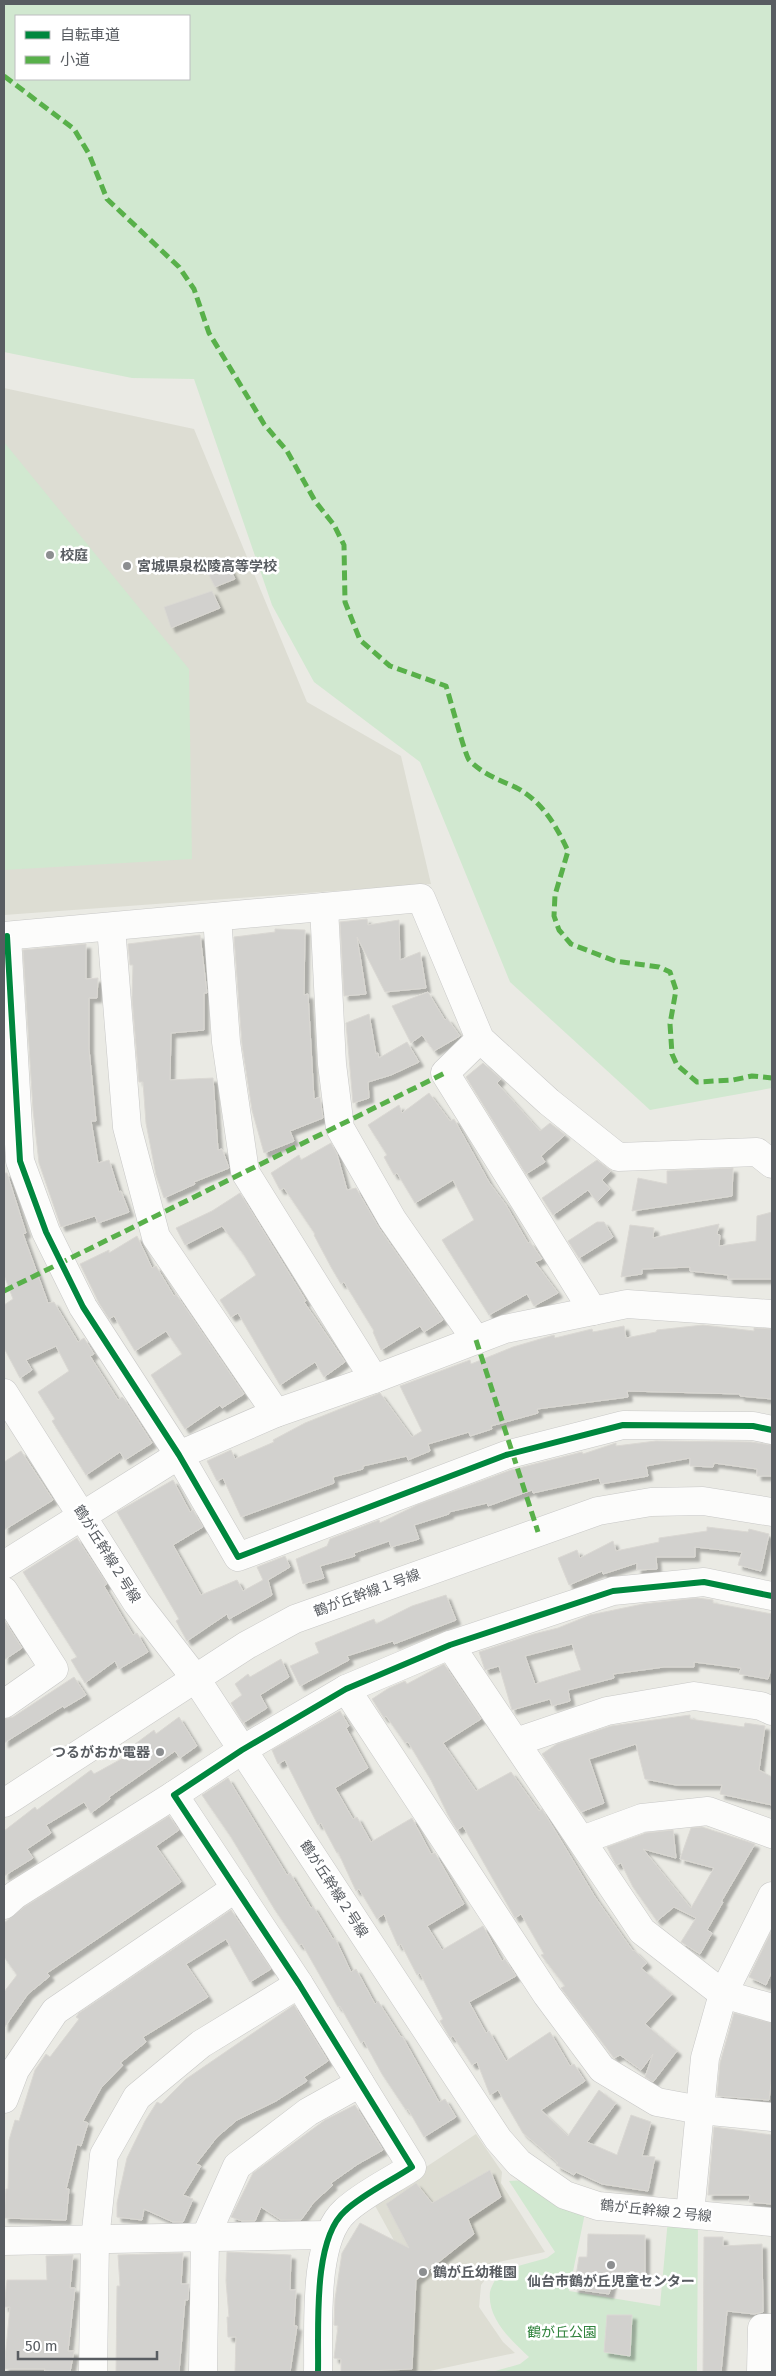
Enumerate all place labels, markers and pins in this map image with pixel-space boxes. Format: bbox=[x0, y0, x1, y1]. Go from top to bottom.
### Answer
place label: 校庭 bbox=[60, 547, 88, 564]
marker: 校庭 bbox=[44, 549, 56, 561]
place label: 宮城県泉松陵高等学校 bbox=[137, 558, 277, 575]
marker: 宮城県泉松陵高等学校 bbox=[121, 560, 133, 572]
place label: つるがおか電器 bbox=[52, 1744, 151, 1761]
marker: つるがおか電器 bbox=[154, 1746, 166, 1758]
marker: 仙台市鶴が丘児童センター bbox=[605, 2259, 617, 2271]
place label: 鶴が丘幼稚園 bbox=[433, 2264, 517, 2281]
marker: 鶴が丘幼稚園 bbox=[417, 2266, 429, 2278]
place label: 仙台市鶴が丘児童センター bbox=[527, 2273, 695, 2290]

